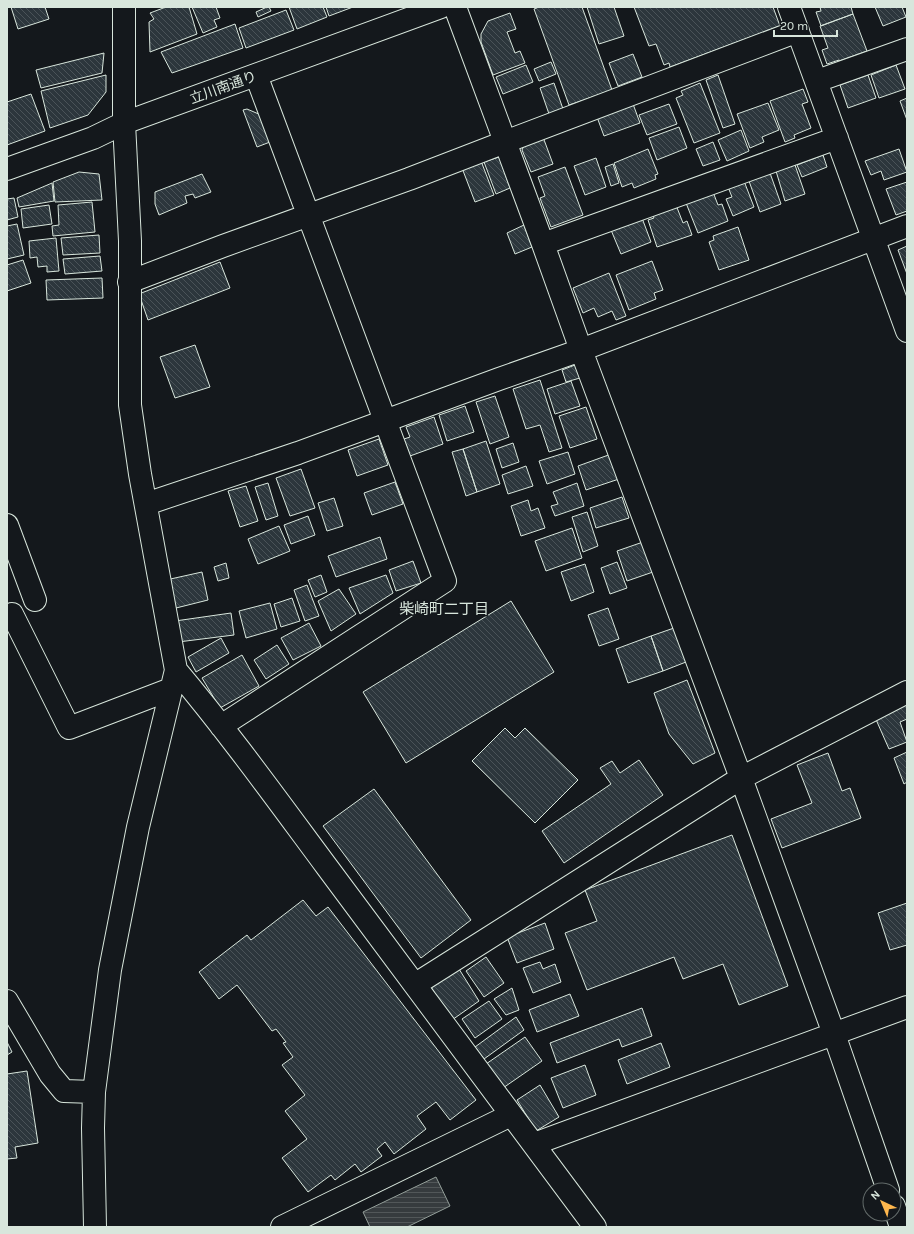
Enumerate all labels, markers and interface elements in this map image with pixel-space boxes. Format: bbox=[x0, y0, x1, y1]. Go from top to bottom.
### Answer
scale bar bbox=[774, 12, 837, 38]
text: 20 m bbox=[780, 19, 808, 33]
street label: 立川南通り bbox=[187, 68, 259, 107]
district label: 柴崎町二丁目 bbox=[399, 600, 489, 618]
north arrow bbox=[862, 1182, 902, 1222]
text: N bbox=[868, 1188, 883, 1203]

